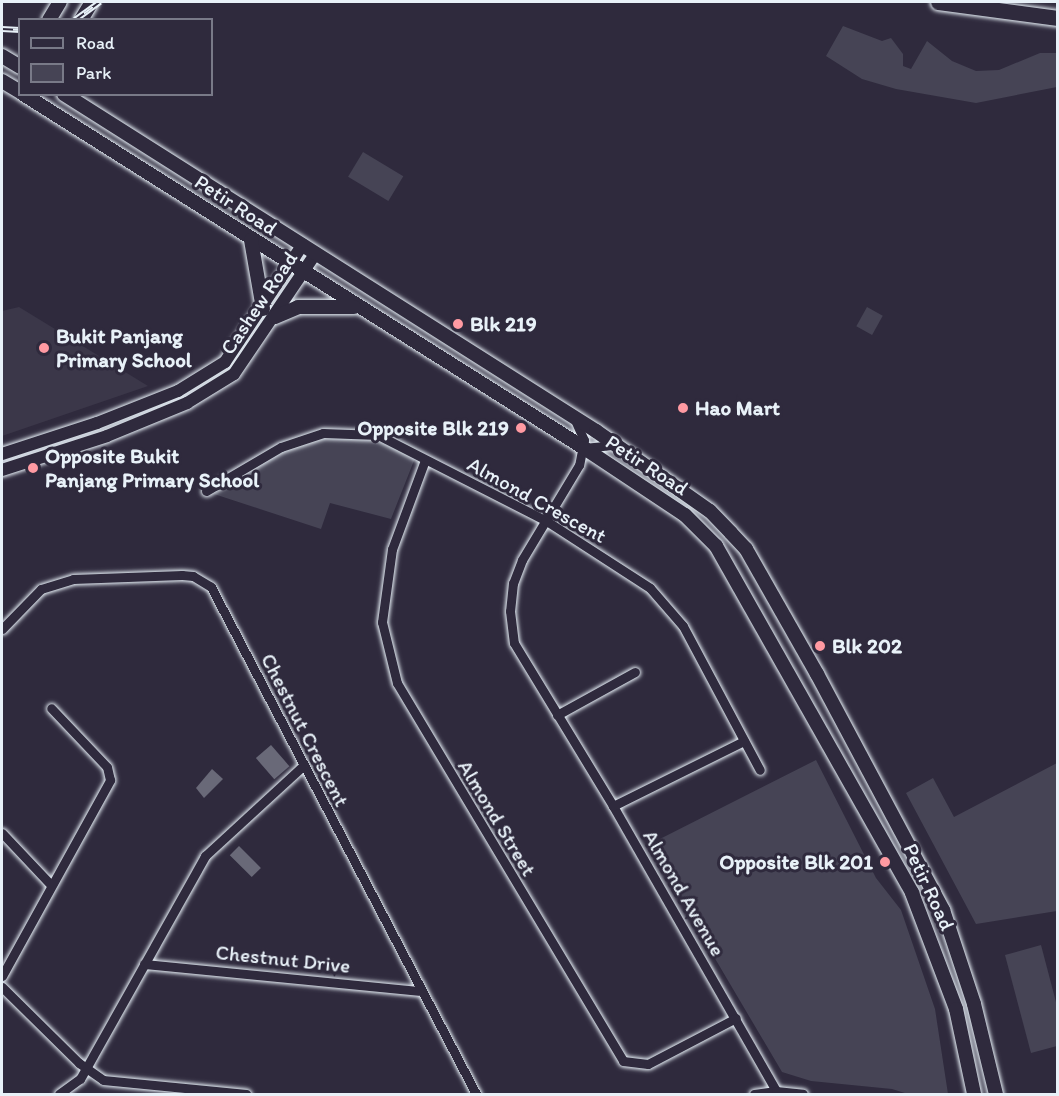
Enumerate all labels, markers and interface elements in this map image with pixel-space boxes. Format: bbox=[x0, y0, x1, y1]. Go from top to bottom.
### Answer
legend bbox=[18, 18, 213, 96]
text: Road bbox=[76, 32, 115, 54]
text: Park bbox=[76, 62, 111, 84]
street label: Petir Road bbox=[190, 169, 282, 241]
street label: Cashew Road bbox=[215, 247, 303, 359]
place label: Blk 219 bbox=[470, 311, 537, 337]
marker: Blk 219 bbox=[451, 317, 465, 331]
place label: Bukit Panjang Primary School bbox=[56, 323, 192, 373]
marker: Bukit Panjang Primary School bbox=[37, 341, 51, 355]
place label: Hao Mart bbox=[695, 395, 780, 421]
marker: Hao Mart bbox=[676, 401, 690, 415]
place label: Opposite Blk 219 bbox=[357, 415, 509, 441]
marker: Opposite Blk 219 bbox=[514, 421, 528, 435]
street label: Petir Road bbox=[601, 429, 693, 501]
place label: Opposite Bukit Panjang Primary School bbox=[45, 443, 258, 493]
street label: Almond Crescent bbox=[463, 451, 611, 549]
marker: Opposite Bukit Panjang Primary School bbox=[26, 461, 40, 475]
place label: Blk 202 bbox=[832, 633, 902, 659]
marker: Blk 202 bbox=[813, 639, 827, 653]
street label: Chestnut Crescent bbox=[256, 649, 354, 811]
street label: Almond Street bbox=[453, 755, 541, 881]
street label: Almond Avenue bbox=[638, 826, 730, 960]
street label: Petir Road bbox=[898, 840, 960, 934]
place label: Opposite Blk 201 bbox=[719, 849, 873, 875]
marker: Opposite Blk 201 bbox=[878, 855, 892, 869]
street label: Chestnut Drive bbox=[214, 939, 352, 979]

